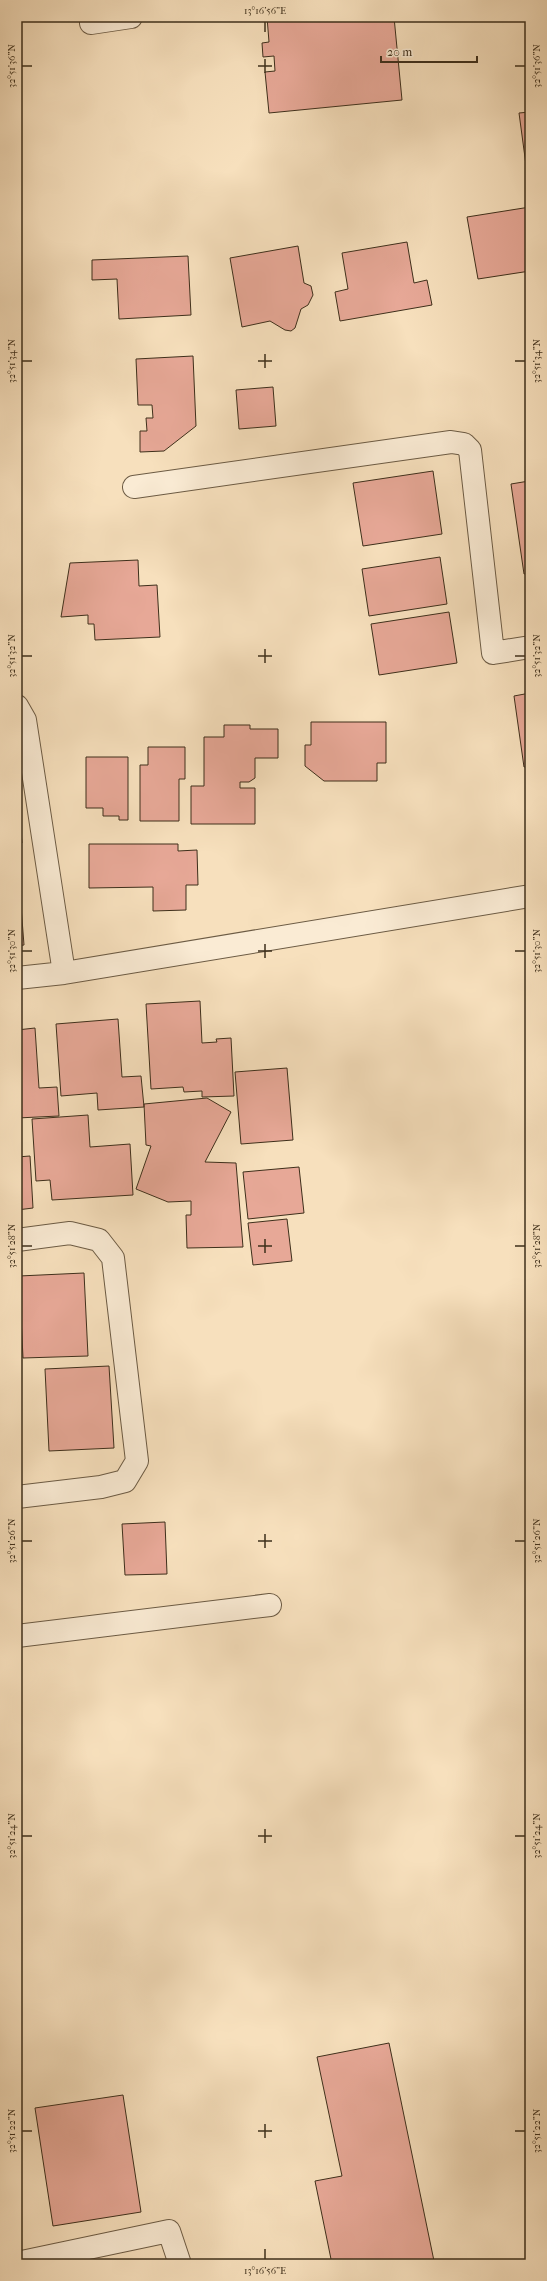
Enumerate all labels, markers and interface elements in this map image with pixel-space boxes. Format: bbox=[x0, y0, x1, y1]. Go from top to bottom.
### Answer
text: 13°16'56"E bbox=[244, 5, 286, 17]
scale bar bbox=[381, 38, 477, 64]
text: 32°51'36"N bbox=[6, 44, 18, 88]
text: 32°51'36"N bbox=[531, 44, 543, 88]
text: 20 m bbox=[387, 45, 412, 59]
text: 32°51'34"N bbox=[6, 338, 18, 383]
text: 32°51'34"N bbox=[531, 338, 543, 383]
text: 32°51'32"N bbox=[6, 634, 18, 678]
text: 32°51'32"N bbox=[531, 634, 543, 678]
text: 32°51'30"N bbox=[6, 929, 18, 973]
text: 32°51'30"N bbox=[531, 929, 543, 973]
text: 32°51'28"N bbox=[6, 1223, 18, 1268]
text: 32°51'28"N bbox=[531, 1223, 543, 1268]
text: 32°51'26"N bbox=[6, 1518, 18, 1563]
text: 32°51'26"N bbox=[531, 1518, 543, 1563]
text: 32°51'24"N bbox=[6, 1813, 18, 1859]
text: 32°51'24"N bbox=[531, 1813, 543, 1859]
text: 32°51'22"N bbox=[6, 2108, 18, 2153]
text: 32°51'22"N bbox=[531, 2108, 543, 2153]
text: 13°16'56"E bbox=[244, 2265, 286, 2277]

